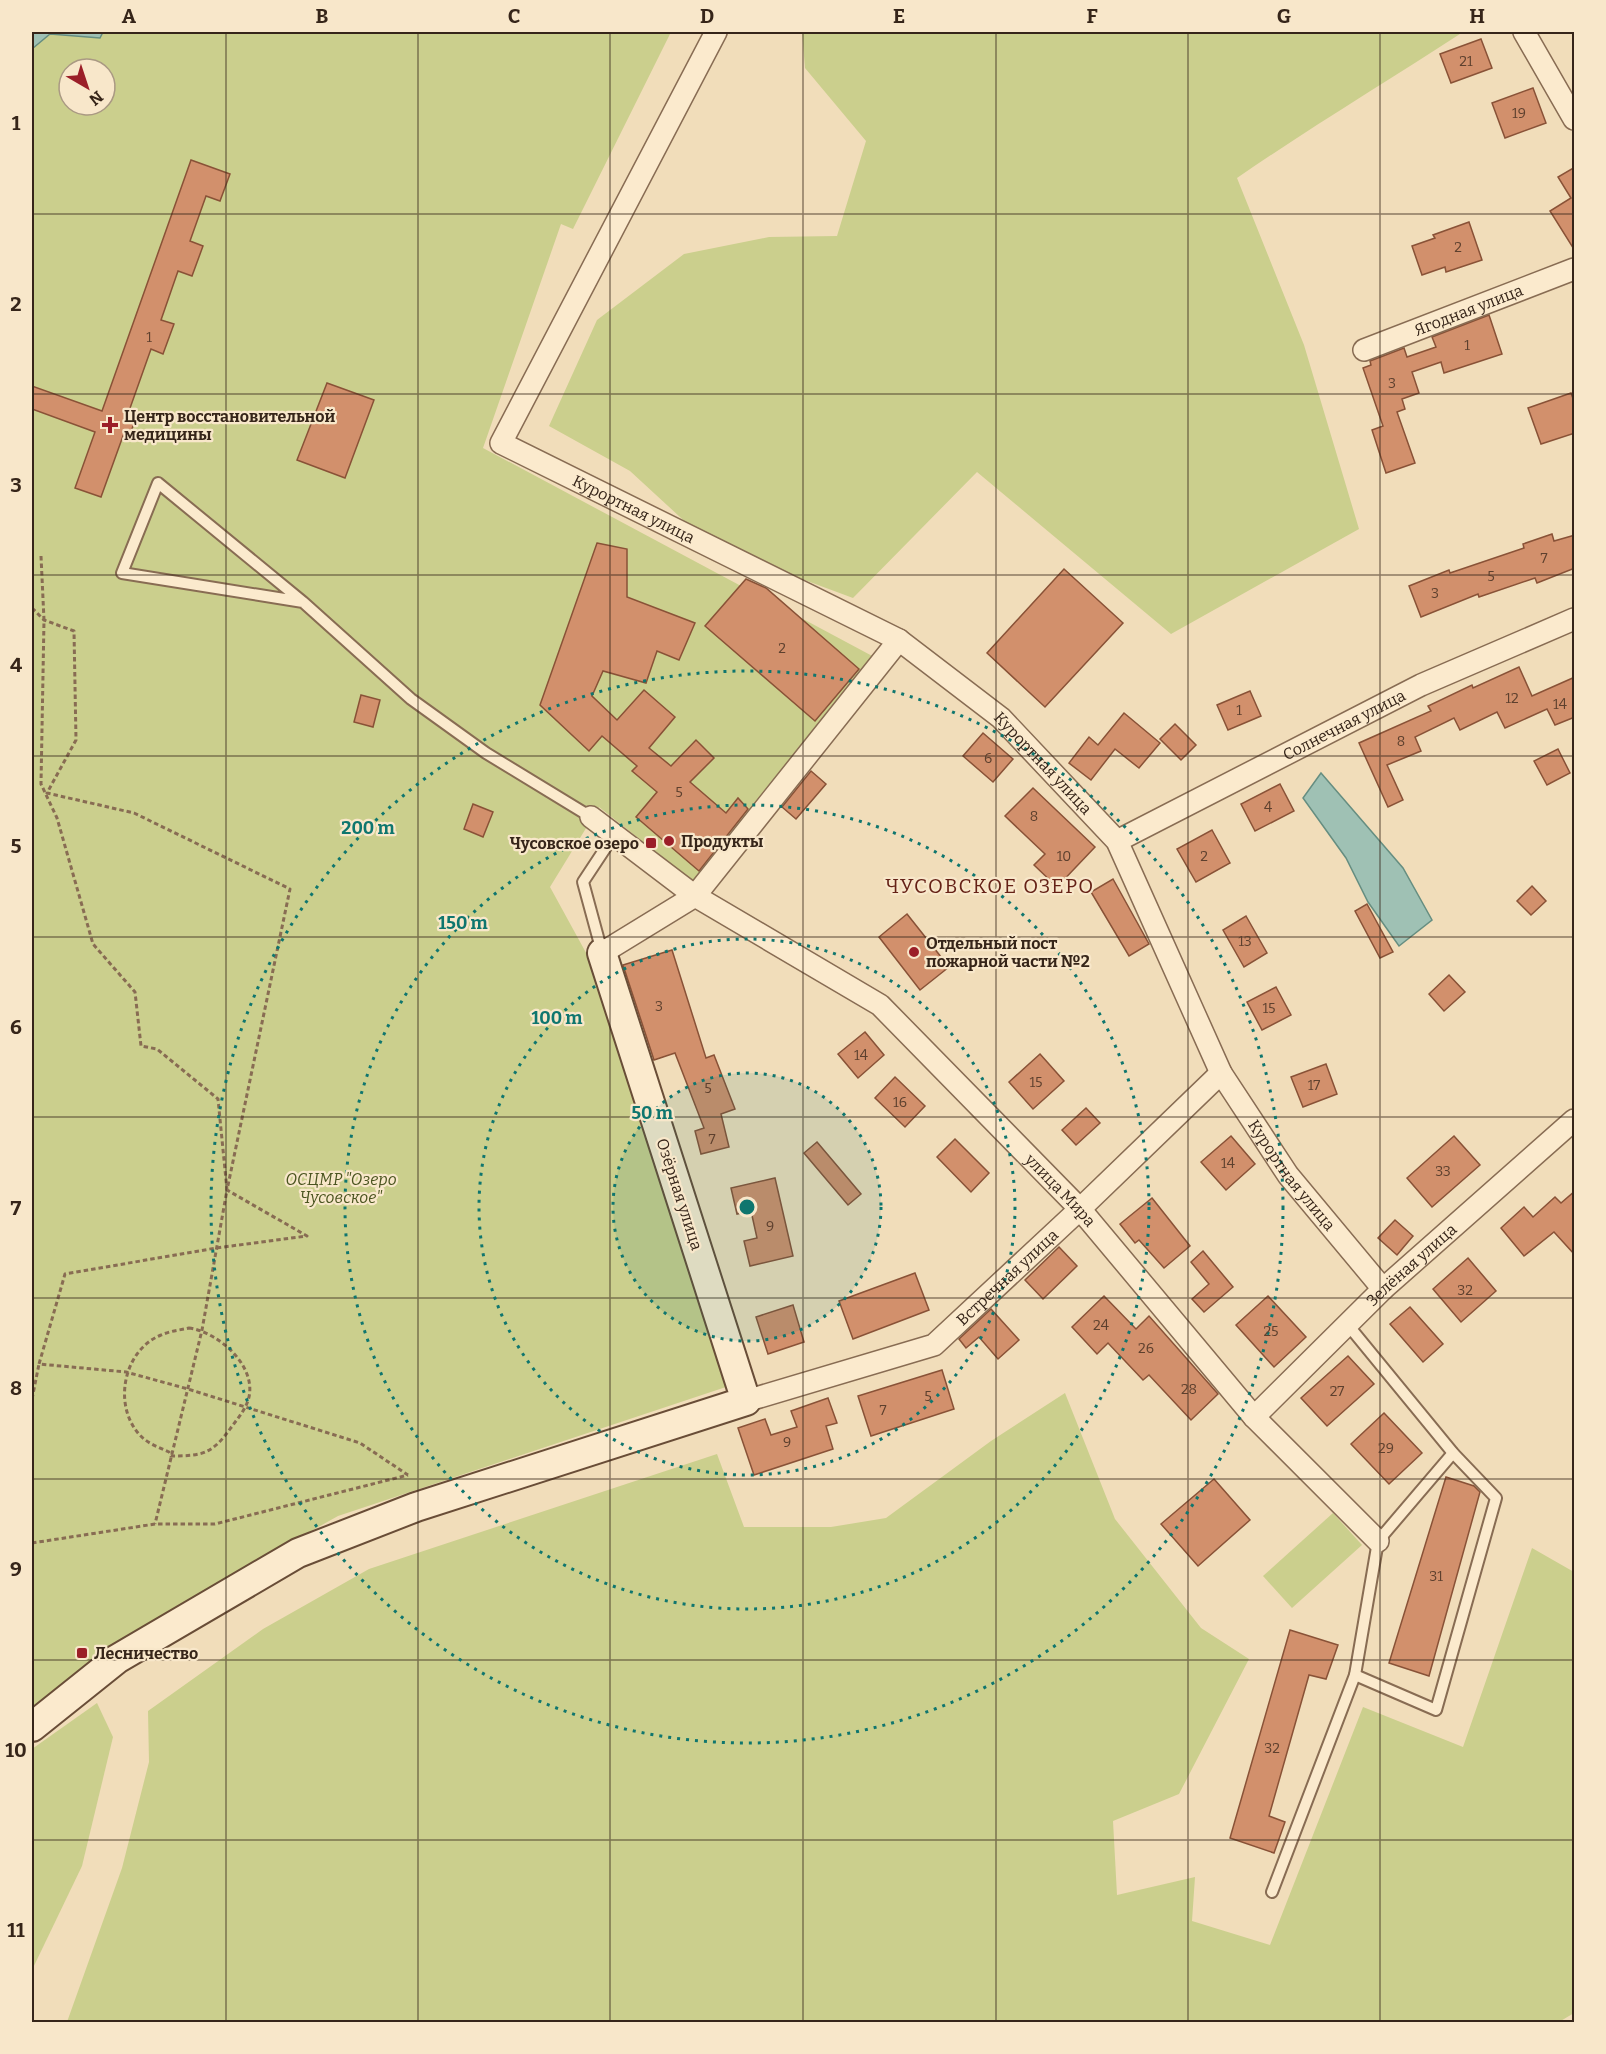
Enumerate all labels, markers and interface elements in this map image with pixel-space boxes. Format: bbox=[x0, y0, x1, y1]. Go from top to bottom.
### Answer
text: A bbox=[122, 4, 137, 28]
text: B bbox=[316, 4, 329, 28]
text: C bbox=[508, 4, 520, 28]
text: D bbox=[700, 4, 714, 28]
text: E bbox=[893, 4, 905, 28]
text: F bbox=[1086, 4, 1098, 28]
text: G bbox=[1277, 4, 1291, 28]
text: H bbox=[1469, 4, 1485, 28]
house number: 21 bbox=[1459, 53, 1473, 70]
north arrow bbox=[57, 57, 117, 117]
text: N bbox=[85, 87, 107, 110]
house number: 19 bbox=[1512, 105, 1526, 122]
text: 1 bbox=[12, 111, 21, 135]
house number: 2 bbox=[1454, 239, 1462, 256]
street label: Ягодная улица bbox=[1412, 281, 1526, 340]
text: 2 bbox=[10, 292, 22, 316]
house number: 1 bbox=[146, 329, 152, 346]
house number: 1 bbox=[1464, 337, 1470, 354]
house number: 3 bbox=[1388, 375, 1396, 392]
place label: Центр восстановительной медицины bbox=[124, 407, 335, 444]
marker: Центр восстановительной медицины bbox=[101, 416, 119, 434]
street label: Курортная улица bbox=[569, 471, 698, 547]
text: 3 bbox=[10, 473, 22, 497]
house number: 7 bbox=[1540, 550, 1548, 567]
house number: 5 bbox=[1487, 568, 1495, 585]
house number: 3 bbox=[1431, 585, 1439, 602]
house number: 2 bbox=[778, 640, 786, 657]
text: 4 bbox=[10, 653, 22, 677]
street label: Солнечная улица bbox=[1280, 686, 1409, 764]
house number: 12 bbox=[1505, 690, 1519, 707]
house number: 14 bbox=[1553, 696, 1567, 713]
house number: 1 bbox=[1236, 702, 1242, 719]
street label: Курортная улица bbox=[990, 708, 1096, 818]
house number: 8 bbox=[1397, 733, 1405, 750]
house number: 6 bbox=[984, 750, 992, 767]
house number: 5 bbox=[675, 784, 683, 801]
house number: 4 bbox=[1264, 799, 1272, 816]
house number: 8 bbox=[1030, 808, 1038, 825]
text: 200 m bbox=[341, 817, 395, 839]
place label: Продукты bbox=[681, 832, 764, 851]
text: 5 bbox=[11, 834, 22, 858]
place label: Чусовское озеро bbox=[510, 834, 639, 853]
marker: Продукты bbox=[662, 834, 676, 848]
marker: Чусовское озеро bbox=[644, 836, 658, 850]
house number: 10 bbox=[1057, 848, 1071, 865]
house number: 2 bbox=[1200, 848, 1208, 865]
district label: ЧУСОВСКОЕ ОЗЕРО bbox=[885, 874, 1095, 898]
text: 150 m bbox=[438, 912, 488, 934]
house number: 13 bbox=[1238, 933, 1252, 950]
place label: Отдельный пост пожарной части №2 bbox=[926, 934, 1090, 971]
marker: Отдельный пост пожарной части №2 bbox=[907, 945, 921, 959]
house number: 3 bbox=[655, 998, 663, 1015]
house number: 15 bbox=[1262, 1000, 1276, 1017]
text: 100 m bbox=[531, 1007, 583, 1029]
text: 6 bbox=[10, 1015, 22, 1039]
house number: 14 bbox=[854, 1047, 868, 1064]
house number: 15 bbox=[1029, 1074, 1043, 1091]
house number: 17 bbox=[1308, 1077, 1320, 1094]
house number: 5 bbox=[704, 1080, 712, 1097]
house number: 16 bbox=[893, 1094, 907, 1111]
text: 50 m bbox=[631, 1102, 673, 1124]
street label: Курортная улица bbox=[1244, 1116, 1339, 1235]
house number: 7 bbox=[708, 1131, 716, 1148]
street label: Озёрная улица bbox=[652, 1136, 707, 1253]
street label: улица Мира bbox=[1020, 1149, 1100, 1231]
house number: 14 bbox=[1221, 1155, 1235, 1172]
house number: 33 bbox=[1435, 1163, 1451, 1180]
park label: ОСЦМР "Озеро Чусовское" bbox=[285, 1170, 397, 1207]
text: 7 bbox=[11, 1196, 22, 1220]
centre of rings bbox=[737, 1197, 757, 1217]
house number: 9 bbox=[766, 1218, 774, 1235]
street label: Зелёная улица bbox=[1363, 1219, 1461, 1310]
street label: Встречная улица bbox=[953, 1225, 1062, 1329]
house number: 32 bbox=[1457, 1282, 1473, 1299]
house number: 24 bbox=[1093, 1317, 1109, 1334]
house number: 25 bbox=[1263, 1323, 1279, 1340]
house number: 26 bbox=[1138, 1340, 1154, 1357]
text: 8 bbox=[10, 1376, 22, 1400]
house number: 28 bbox=[1181, 1381, 1197, 1398]
house number: 27 bbox=[1330, 1383, 1344, 1400]
house number: 5 bbox=[924, 1388, 932, 1405]
house number: 7 bbox=[879, 1402, 887, 1419]
house number: 9 bbox=[783, 1434, 791, 1451]
house number: 29 bbox=[1378, 1440, 1394, 1457]
text: 9 bbox=[10, 1557, 22, 1581]
house number: 31 bbox=[1429, 1568, 1443, 1585]
place label: Лесничество bbox=[94, 1644, 198, 1663]
marker: Лесничество bbox=[75, 1646, 89, 1660]
text: 10 bbox=[5, 1738, 27, 1762]
house number: 32 bbox=[1264, 1740, 1280, 1757]
text: 11 bbox=[7, 1918, 25, 1942]

